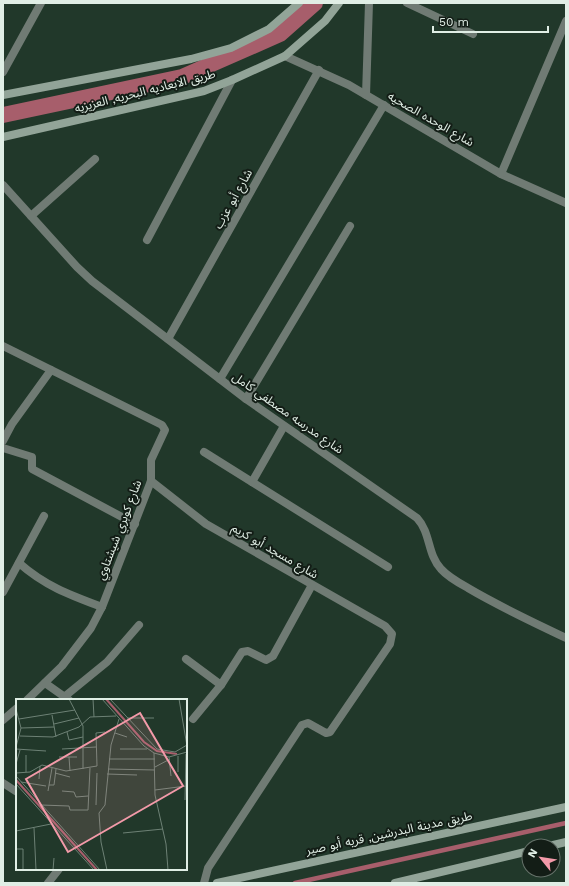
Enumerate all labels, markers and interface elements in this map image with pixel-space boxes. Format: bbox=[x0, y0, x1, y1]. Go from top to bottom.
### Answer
scale bar bbox=[433, 8, 548, 34]
text: 50 m bbox=[439, 15, 469, 29]
street label: طريق الابعاديه البحريه, العزيزيه bbox=[73, 67, 217, 116]
street label: شارع الوحده الصحيه bbox=[385, 89, 476, 151]
street label: شارع أبو عزب bbox=[210, 166, 257, 232]
street label: شارع مدرسه مصطفي كامل bbox=[228, 369, 346, 459]
street label: شارع كوبري شيشتاوي bbox=[94, 478, 147, 583]
street label: شارع مسجد أبو كريم bbox=[228, 520, 321, 583]
inset map bbox=[16, 699, 187, 870]
street label: طريق مدينة البدرشين, قريه أبو صير bbox=[303, 808, 474, 859]
north arrow bbox=[521, 838, 561, 878]
text: N bbox=[525, 846, 540, 860]

